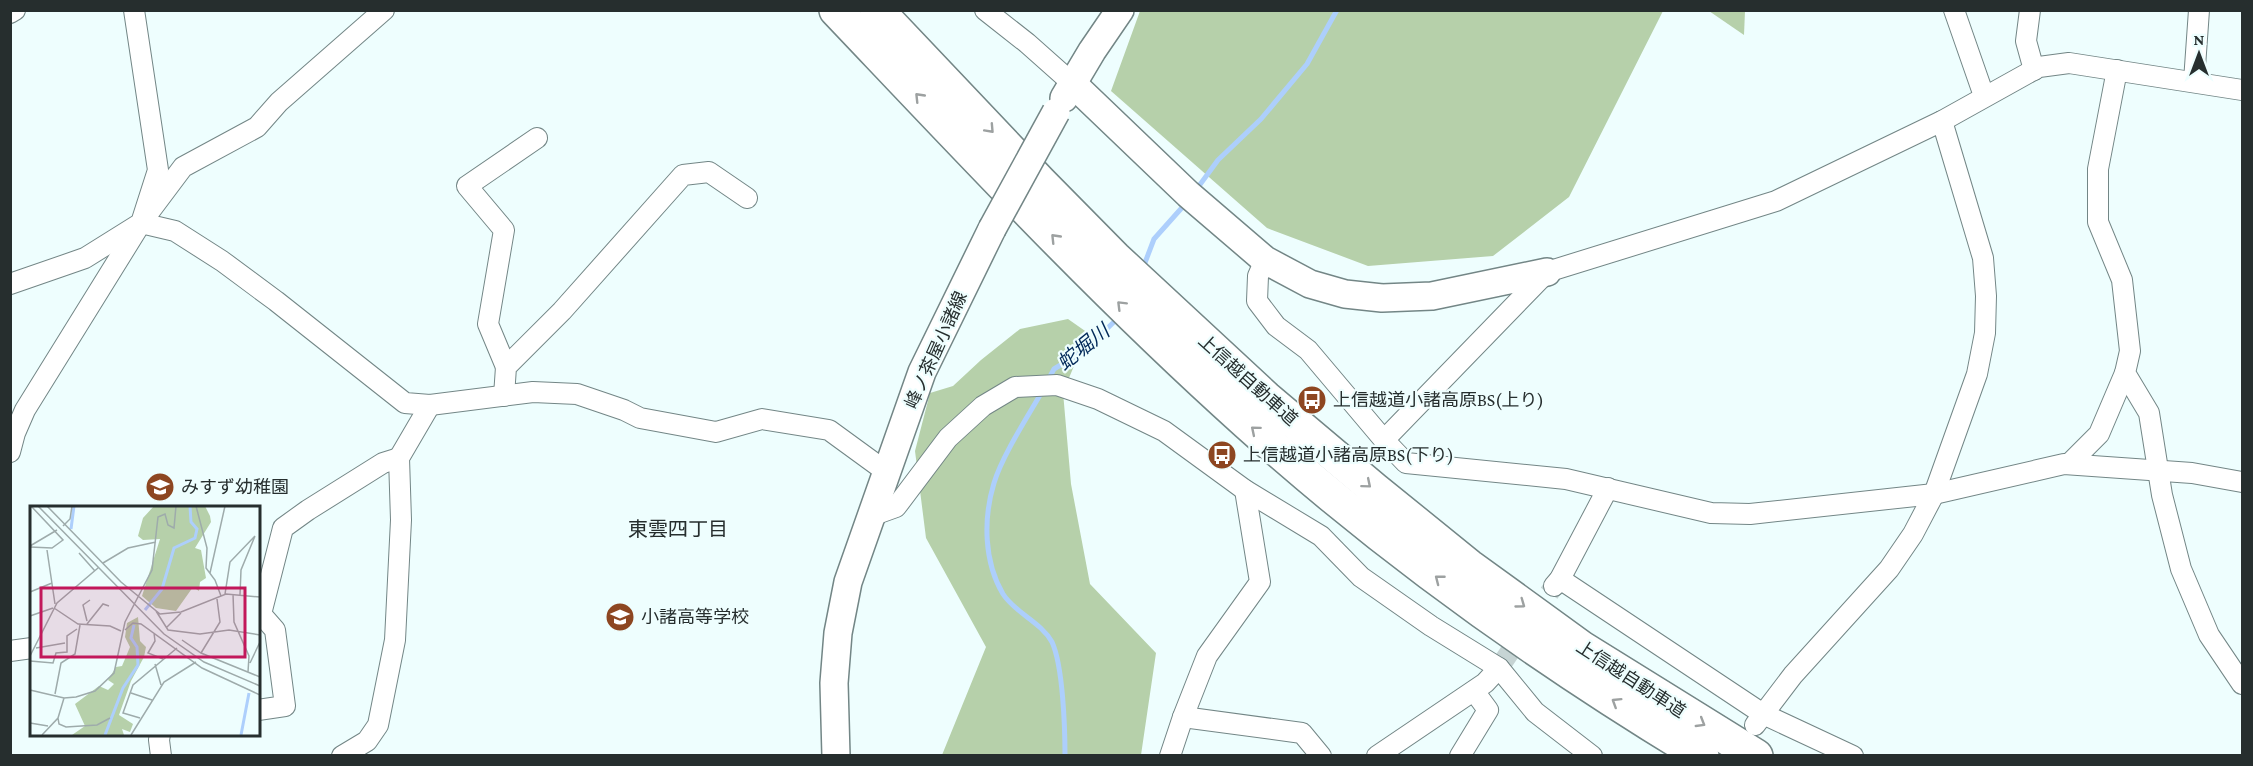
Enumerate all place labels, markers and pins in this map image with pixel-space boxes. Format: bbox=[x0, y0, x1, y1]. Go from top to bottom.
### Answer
bus stop icon: 上信越道小諸高原BS(上り) bbox=[1296, 384, 1328, 416]
place label: 上信越道小諸高原BS(上り) bbox=[1333, 390, 1544, 411]
bus stop icon: 上信越道小諸高原BS(下り) bbox=[1206, 439, 1238, 471]
place label: 上信越道小諸高原BS(下り) bbox=[1243, 445, 1454, 466]
school or university icon: みすず幼稚園 bbox=[144, 471, 176, 503]
place label: みすず幼稚園 bbox=[181, 477, 289, 497]
school or university icon: 小諸高等学校 bbox=[604, 601, 636, 633]
place label: 小諸高等学校 bbox=[641, 607, 749, 627]

